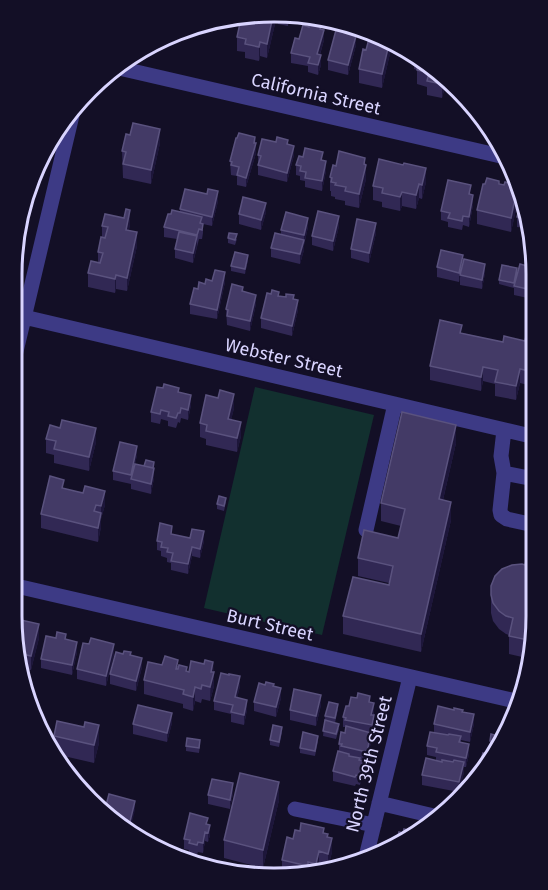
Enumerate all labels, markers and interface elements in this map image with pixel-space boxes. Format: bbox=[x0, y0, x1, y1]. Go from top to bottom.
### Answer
street label: California Street bbox=[249, 68, 383, 120]
street label: Webster Street bbox=[223, 334, 346, 382]
street label: Burt Street bbox=[224, 604, 316, 646]
street label: North 39th Street bbox=[341, 693, 397, 835]

